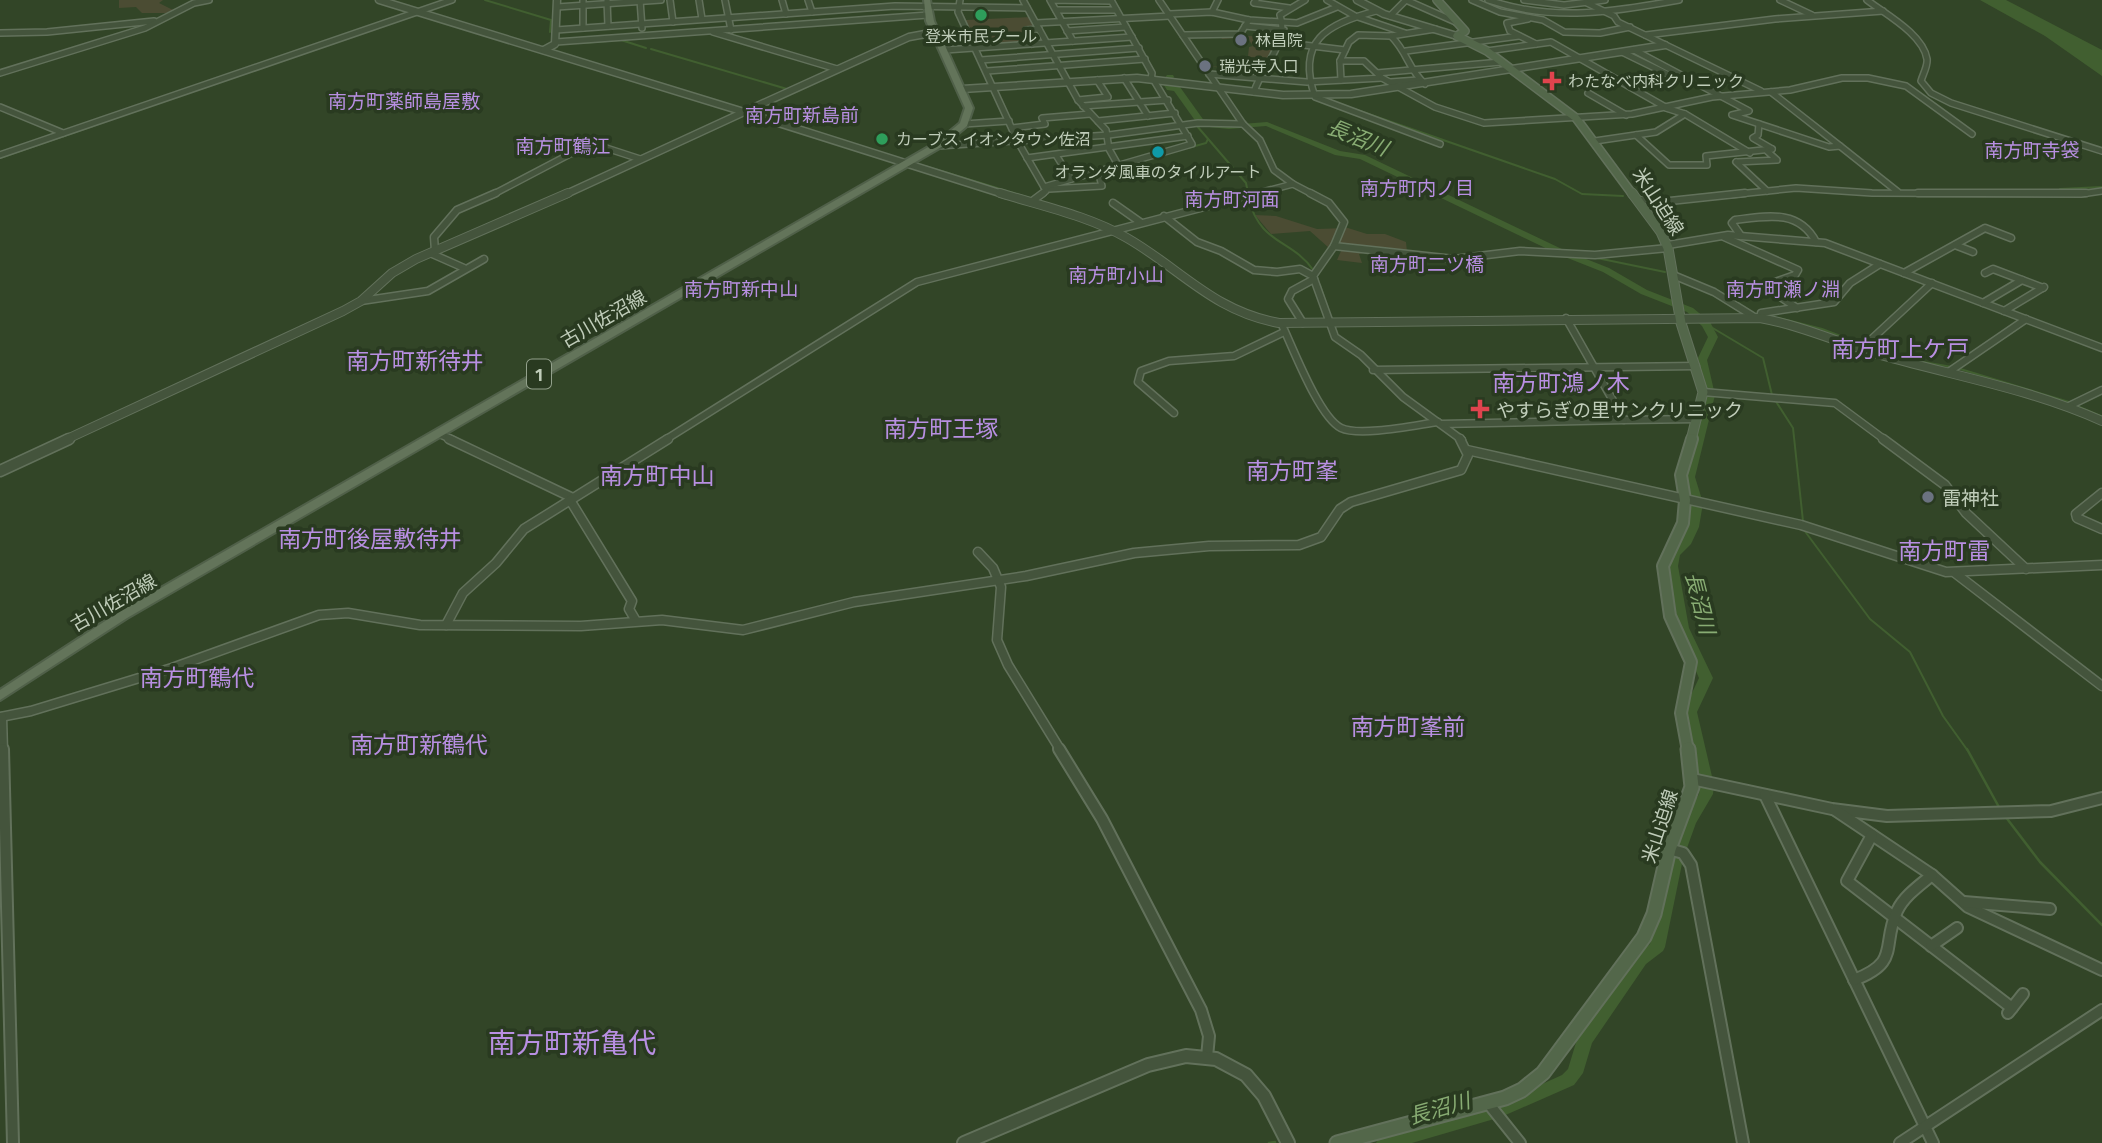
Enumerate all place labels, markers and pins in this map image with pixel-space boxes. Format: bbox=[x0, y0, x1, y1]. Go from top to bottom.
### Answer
marker: 登米市民プール bbox=[973, 7, 989, 23]
place label: 登米市民プール bbox=[925, 24, 1037, 48]
place label: 林昌院 bbox=[1255, 28, 1303, 52]
marker: 林昌院 bbox=[1233, 32, 1249, 48]
place label: 瑞光寺入口 bbox=[1219, 54, 1299, 78]
marker: 瑞光寺入口 bbox=[1197, 58, 1213, 74]
place label: わたなべ内科クリニック bbox=[1568, 69, 1744, 93]
marker: わたなべ内科クリニック bbox=[1542, 71, 1562, 91]
place label: カーブス イオンタウン佐沼 bbox=[896, 127, 1091, 151]
marker: カーブス イオンタウン佐沼 bbox=[874, 131, 890, 147]
marker: オランダ風車のタイルアート bbox=[1150, 144, 1166, 160]
place label: オランダ風車のタイルアート bbox=[1054, 160, 1262, 184]
place label: やすらぎの里サンクリニック bbox=[1496, 395, 1743, 424]
marker: やすらぎの里サンクリニック bbox=[1470, 399, 1490, 419]
place label: 雷神社 bbox=[1942, 483, 1999, 512]
marker: 雷神社 bbox=[1920, 489, 1936, 505]

